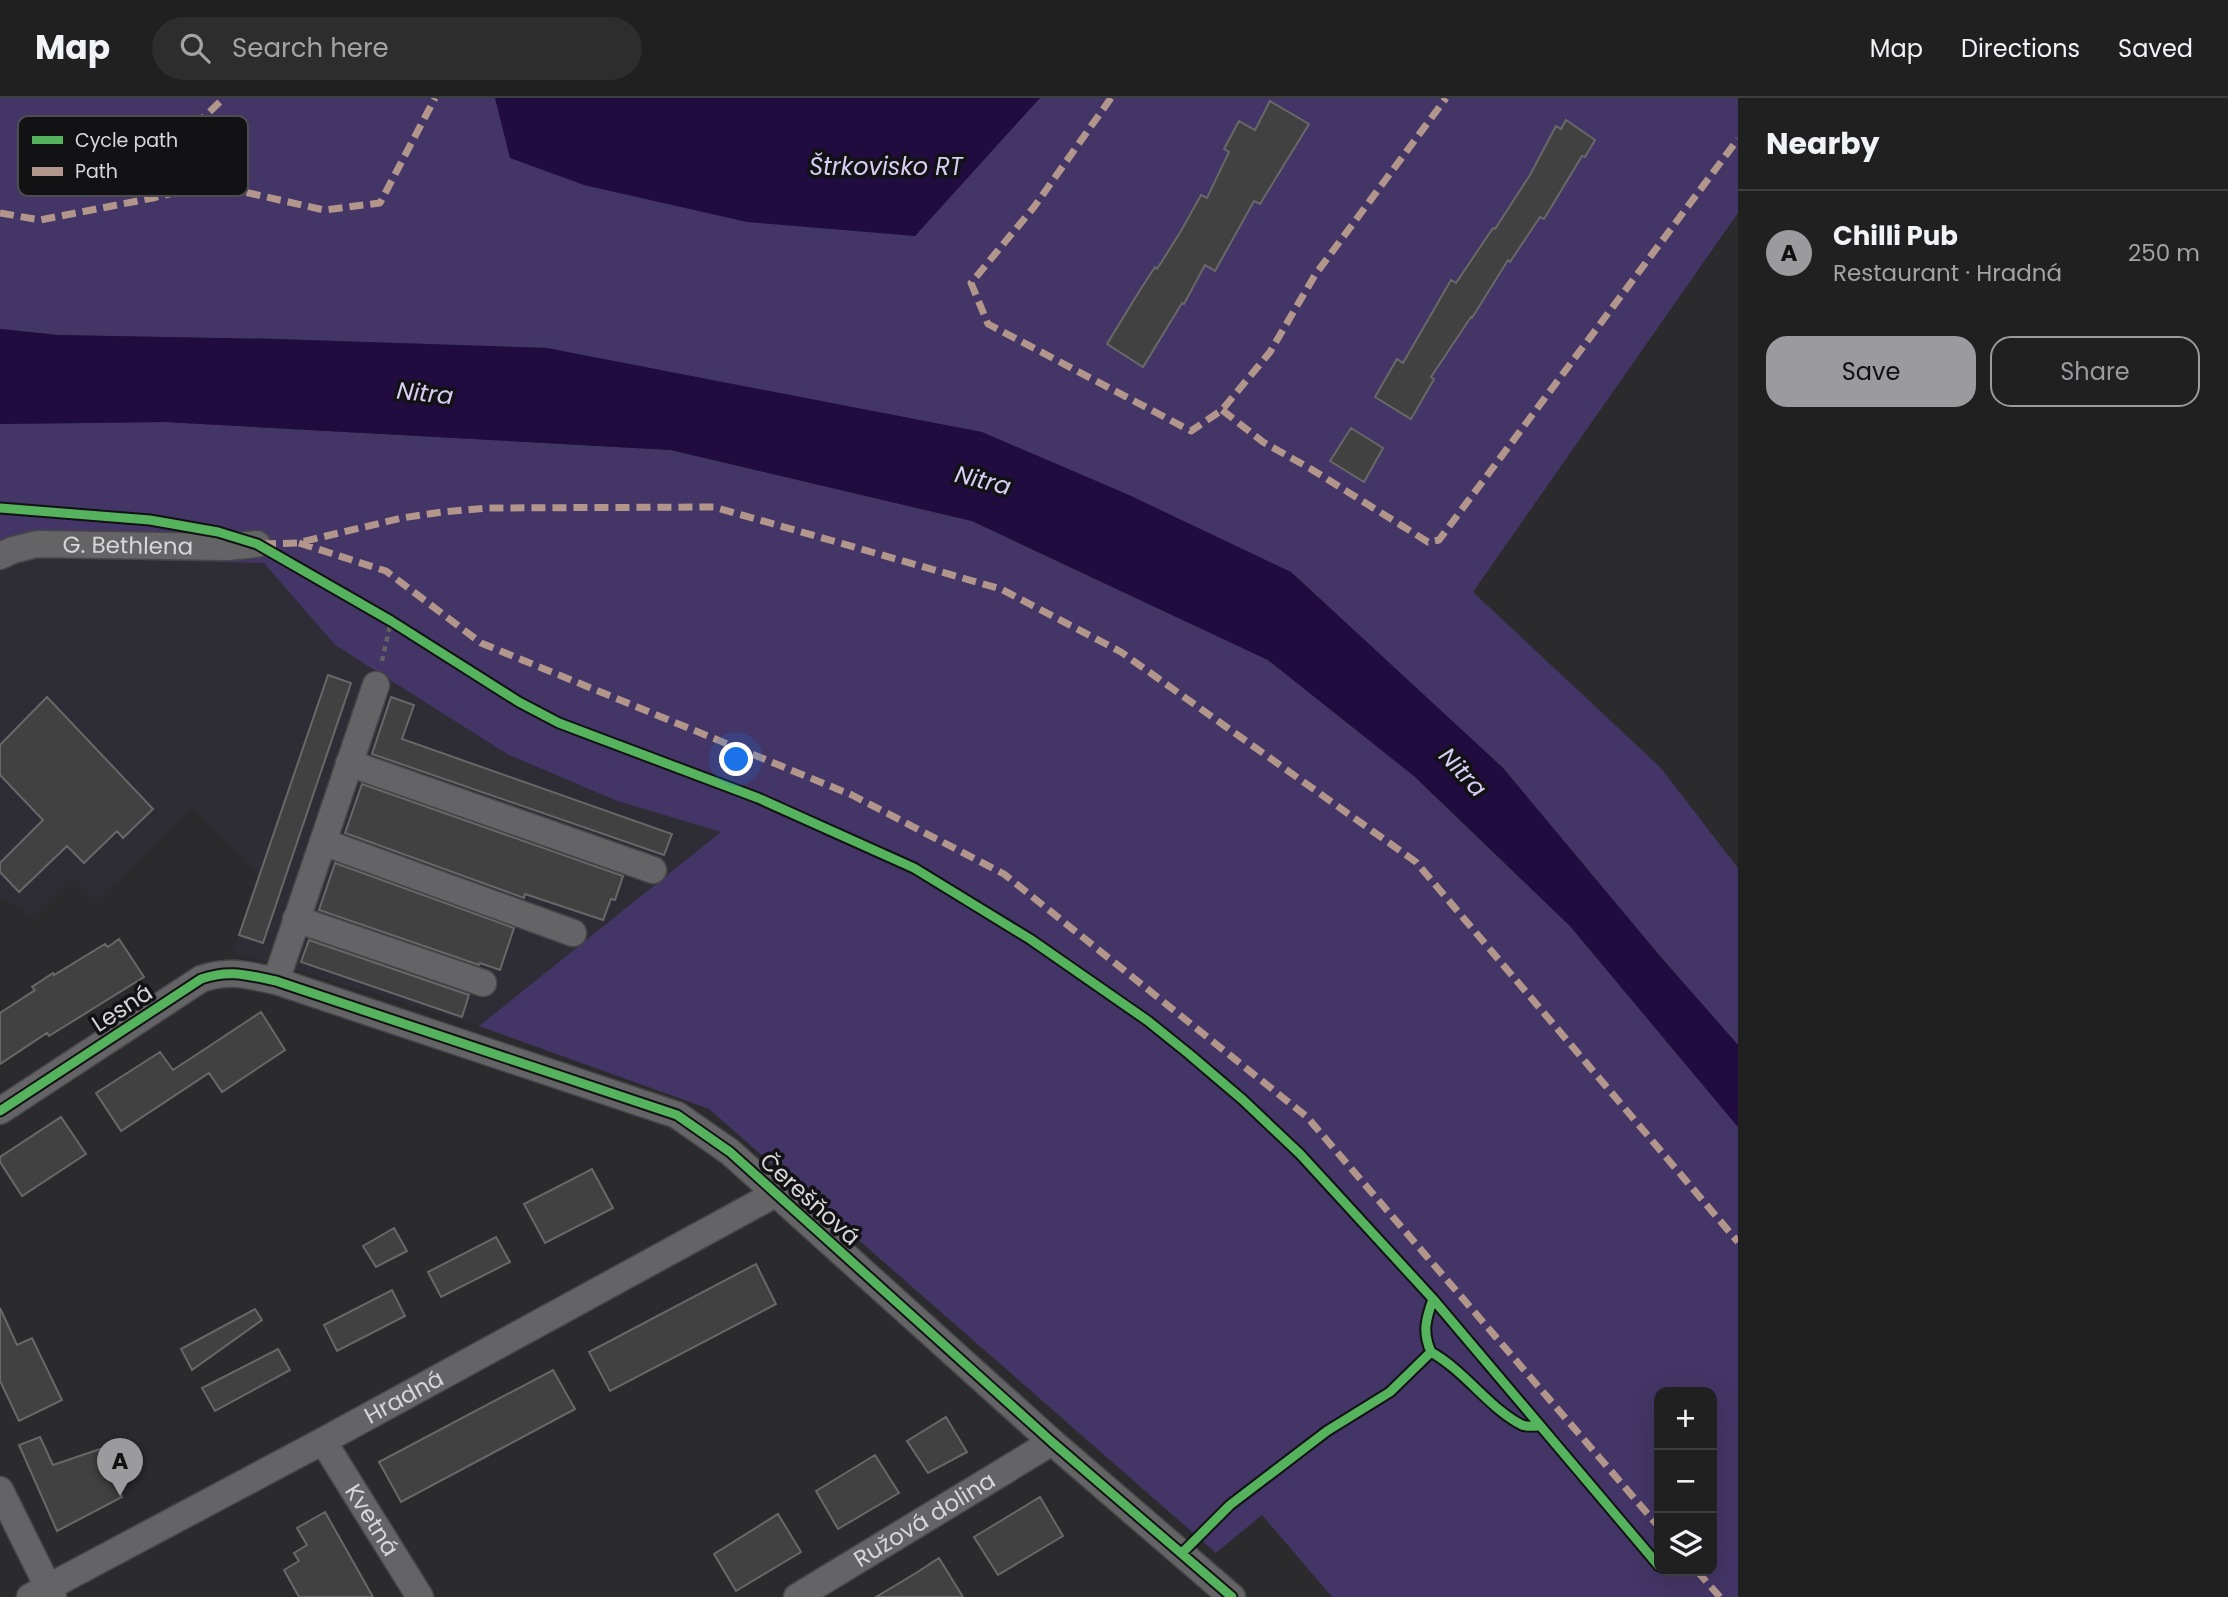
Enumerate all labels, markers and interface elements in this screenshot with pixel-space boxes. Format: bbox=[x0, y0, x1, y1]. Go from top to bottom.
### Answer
search box bbox=[152, 17, 642, 80]
text: Map bbox=[35, 24, 110, 71]
icon: search bbox=[176, 29, 214, 67]
text: Search here bbox=[232, 30, 389, 66]
text: Map bbox=[1870, 32, 1923, 65]
text: Directions bbox=[1961, 32, 2080, 65]
text: Saved bbox=[2118, 32, 2193, 65]
legend bbox=[18, 116, 248, 196]
text: Nearby bbox=[1766, 122, 1880, 165]
text: Cycle path bbox=[75, 127, 178, 154]
water label: Štrkovisko RT bbox=[809, 150, 964, 183]
text: Path bbox=[75, 158, 118, 185]
text: Chilli Pub bbox=[1833, 218, 1958, 254]
text: A bbox=[1781, 237, 1797, 269]
text: 250 m bbox=[2128, 237, 2200, 269]
text: Restaurant · Hradná bbox=[1833, 257, 2062, 289]
button: Save bbox=[1766, 336, 1976, 407]
button: Share bbox=[1990, 336, 2200, 407]
water label: Nitra bbox=[395, 374, 455, 412]
water label: Nitra bbox=[951, 457, 1015, 503]
street label: G. Bethlena bbox=[62, 528, 193, 562]
water label: Nitra bbox=[1432, 740, 1494, 804]
your location bbox=[719, 742, 753, 776]
street label: Lesná bbox=[85, 976, 159, 1040]
street label: Čerešňová bbox=[753, 1145, 867, 1253]
street label: Hradná bbox=[358, 1362, 449, 1432]
map controls bbox=[1654, 1387, 1717, 1576]
button: + bbox=[1654, 1387, 1717, 1450]
pin: A bbox=[97, 1438, 143, 1496]
button: − bbox=[1654, 1450, 1717, 1513]
street label: Ružová dolina bbox=[847, 1464, 1001, 1575]
street label: Kvetná bbox=[337, 1478, 407, 1562]
button: layers bbox=[1654, 1513, 1717, 1576]

